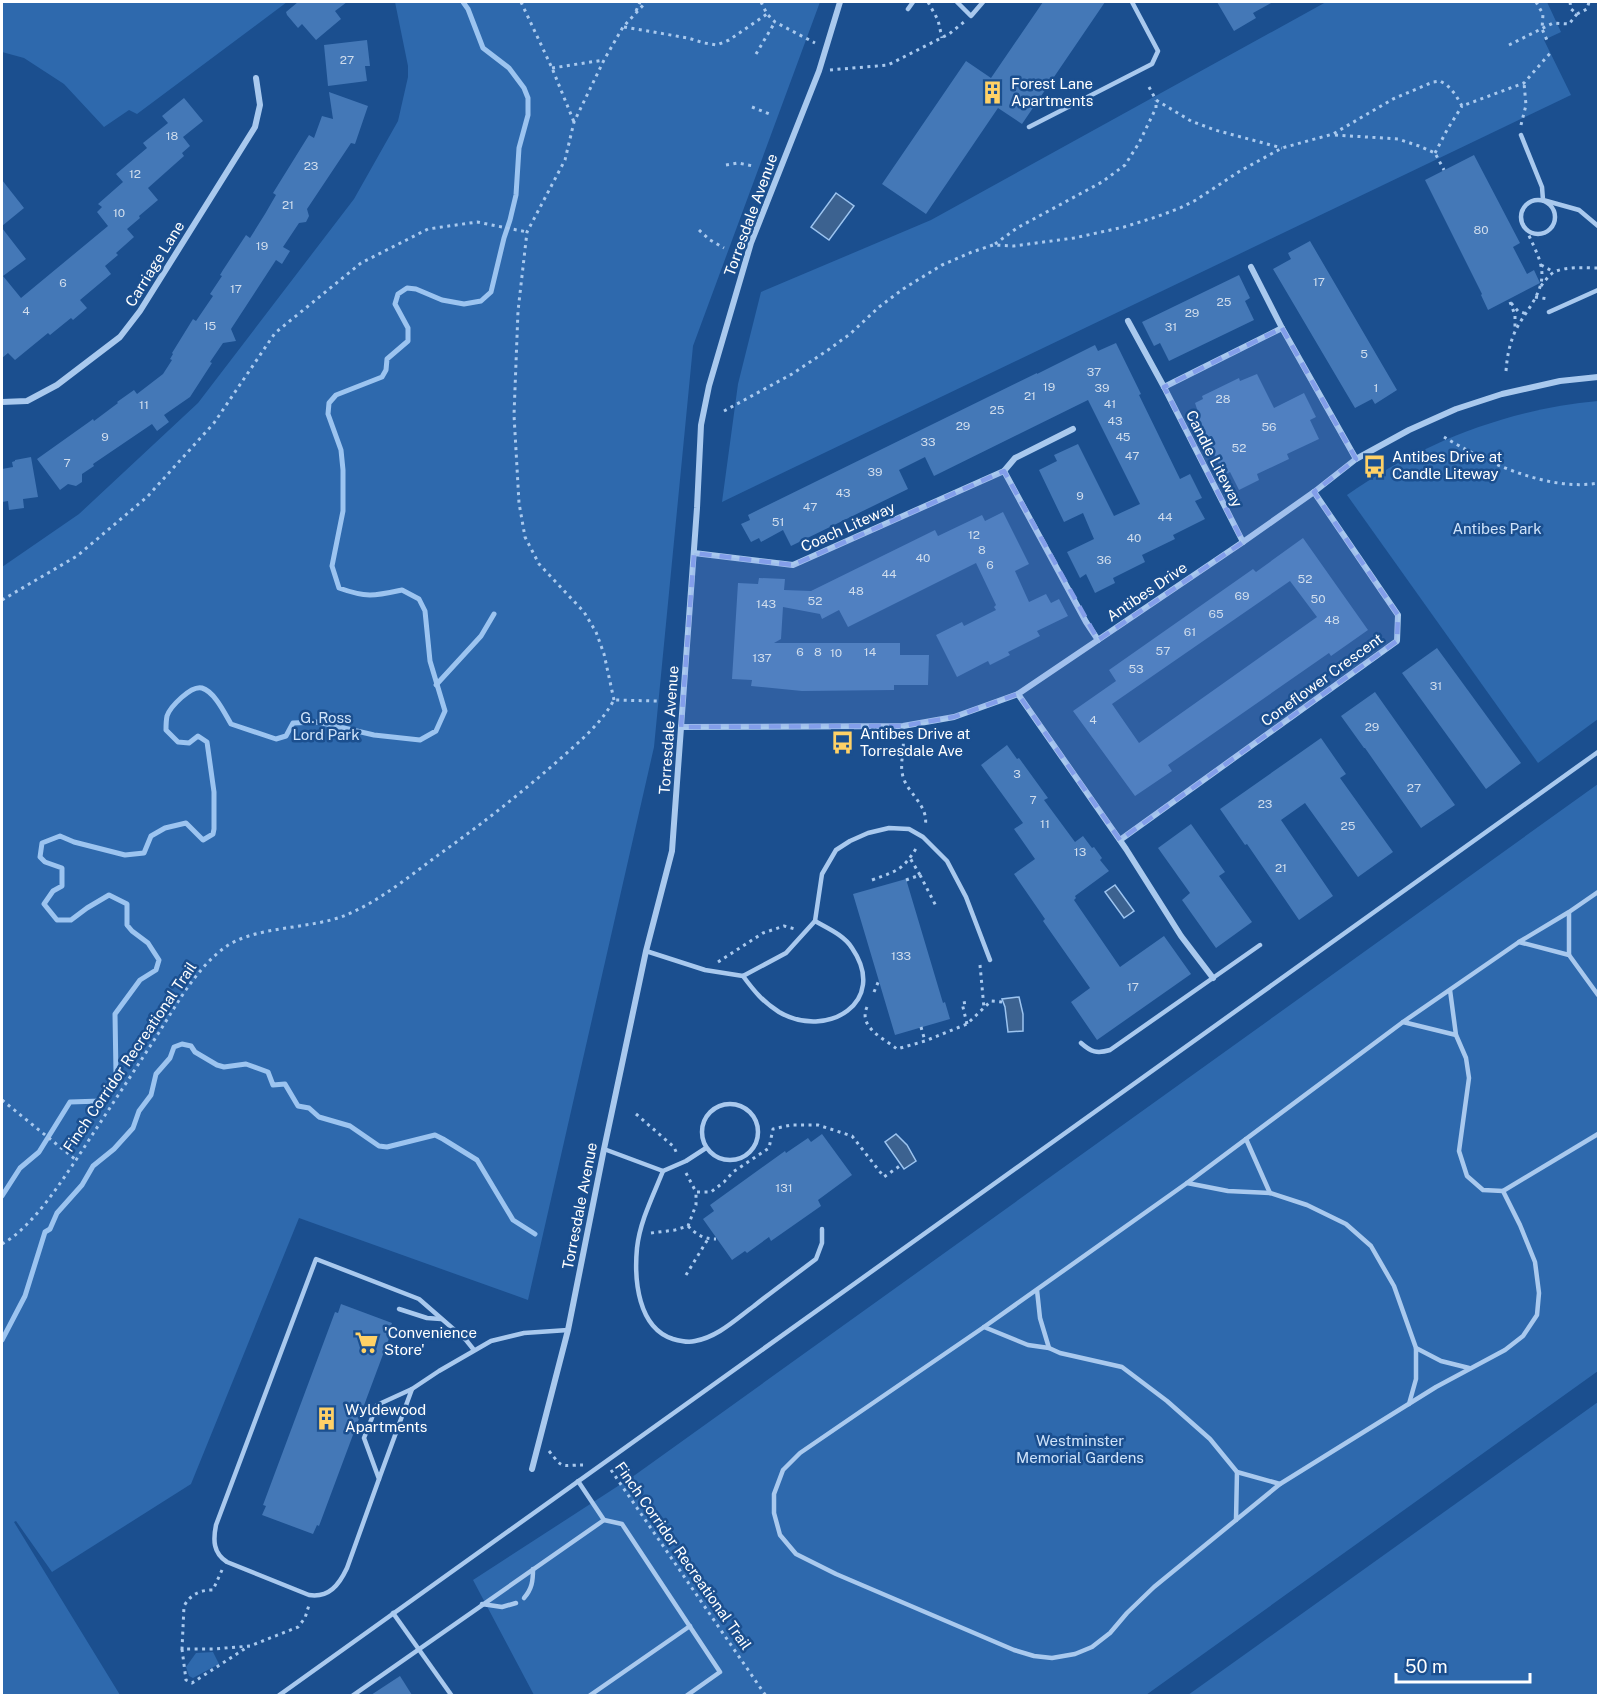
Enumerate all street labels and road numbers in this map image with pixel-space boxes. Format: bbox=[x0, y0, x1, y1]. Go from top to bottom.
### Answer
street label: Torresdale Avenue bbox=[720, 151, 781, 278]
street label: Carriage Lane bbox=[122, 218, 188, 309]
street label: Candle Liteway bbox=[1183, 407, 1246, 510]
street label: Coach Liteway bbox=[798, 498, 898, 555]
street label: Antibes Drive bbox=[1103, 559, 1190, 625]
street label: Coneflower Crescent bbox=[1257, 630, 1386, 730]
street label: Torresdale Avenue bbox=[656, 665, 681, 795]
street label: Finch Corridor Recreational Trail bbox=[60, 959, 200, 1155]
street label: Torresdale Avenue bbox=[559, 1141, 600, 1271]
street label: Finch Corridor Recreational Trail bbox=[612, 1459, 755, 1653]

